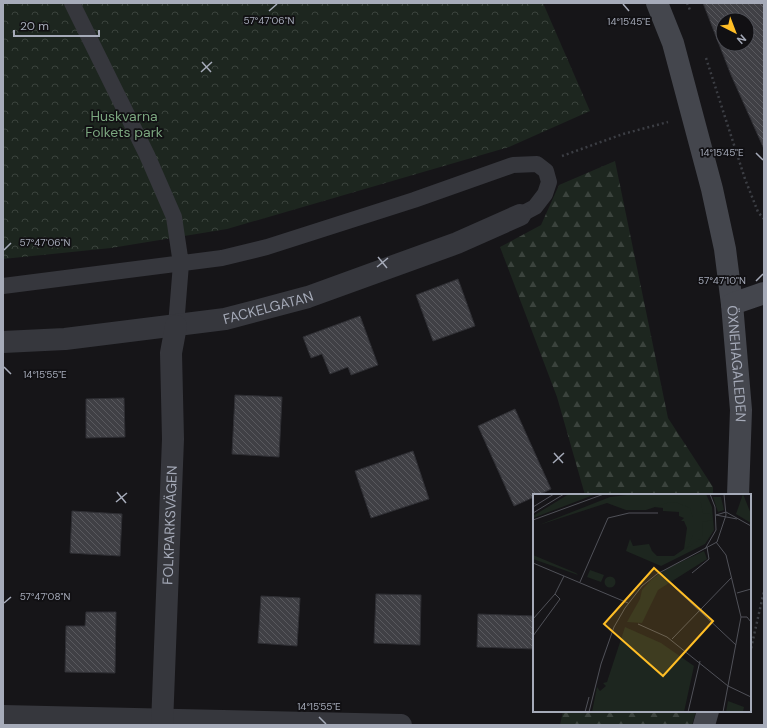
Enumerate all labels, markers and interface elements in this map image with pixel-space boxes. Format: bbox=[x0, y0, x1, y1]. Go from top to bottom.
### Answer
scale bar bbox=[14, 12, 99, 38]
north arrow bbox=[715, 12, 755, 52]
text: 57°47'06"N bbox=[244, 14, 295, 27]
text: 14°15'45"E bbox=[607, 15, 651, 28]
text: 20 m bbox=[20, 18, 49, 34]
text: N bbox=[734, 32, 749, 47]
park label: Huskvarna Folkets park bbox=[85, 107, 163, 141]
text: 14°15'45"E bbox=[700, 146, 744, 159]
text: 57°47'06"N bbox=[20, 236, 71, 249]
text: 57°47'10"N bbox=[698, 274, 746, 287]
street label: FACKELGATAN bbox=[221, 287, 316, 328]
street label: ÖXNEHAGALEDEN bbox=[723, 305, 750, 422]
text: 14°15'55"E bbox=[23, 368, 67, 381]
street label: FOLKPARKSVÄGEN bbox=[158, 465, 181, 585]
inset map bbox=[533, 494, 751, 712]
text: 57°47'08"N bbox=[20, 590, 70, 603]
text: 14°15'55"E bbox=[297, 700, 341, 713]

